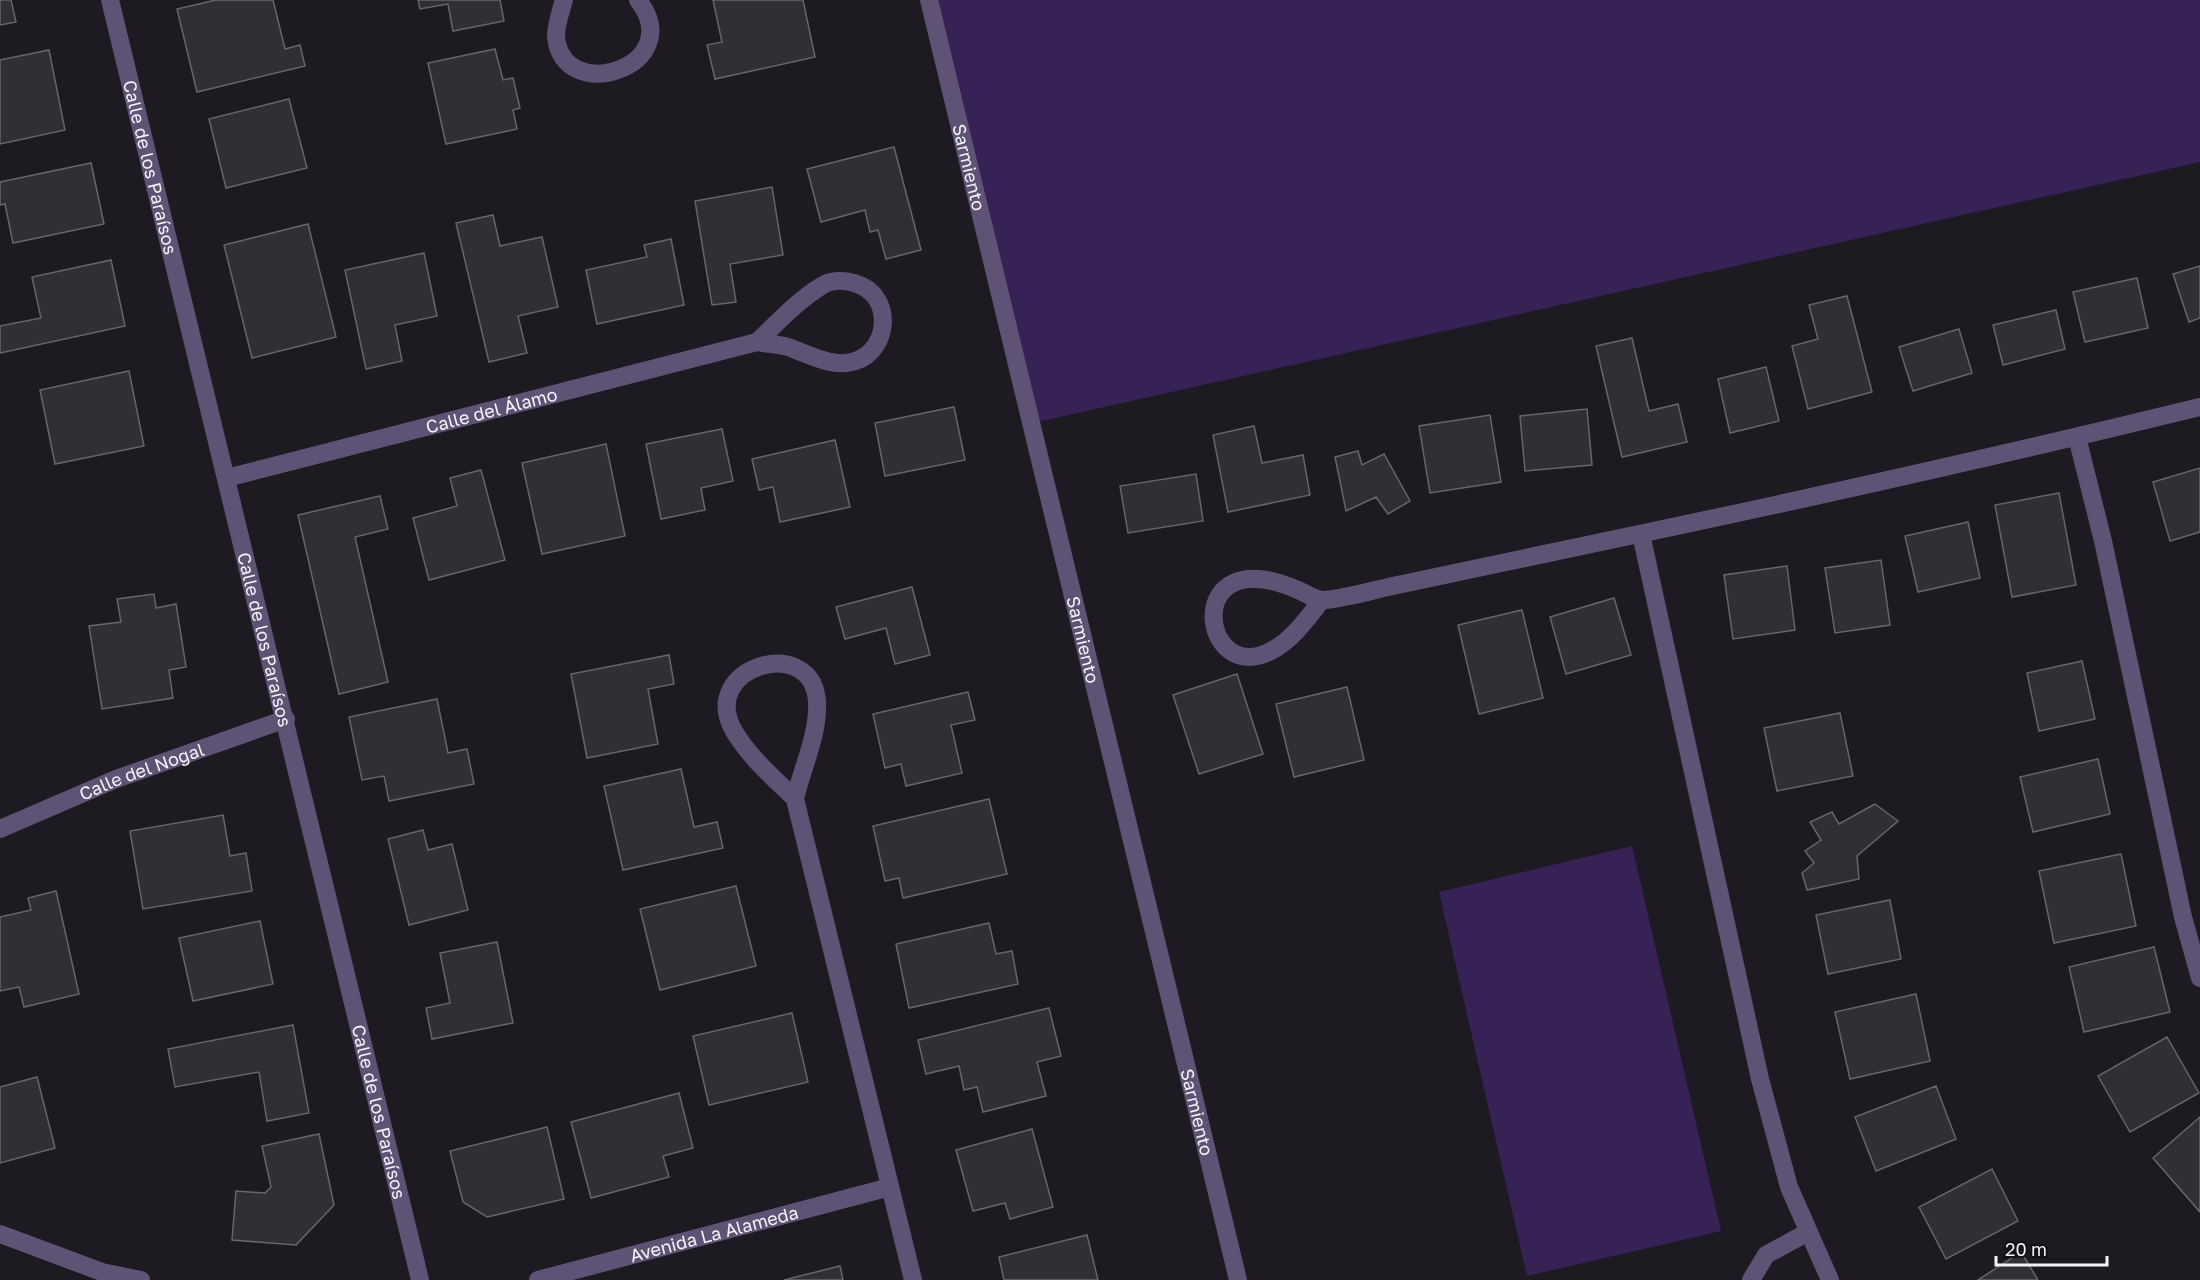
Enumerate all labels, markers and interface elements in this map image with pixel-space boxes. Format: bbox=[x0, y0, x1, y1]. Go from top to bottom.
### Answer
street label: Calle de los Paraísos bbox=[119, 78, 182, 257]
street label: Sarmiento bbox=[948, 121, 990, 213]
street label: Calle del Álamo bbox=[423, 383, 560, 438]
street label: Calle de los Paraísos bbox=[233, 550, 297, 729]
street label: Sarmiento bbox=[1062, 594, 1105, 685]
street label: Calle del Nogal bbox=[76, 738, 207, 805]
street label: Calle de los Paraísos bbox=[348, 1022, 411, 1201]
street label: Sarmiento bbox=[1176, 1066, 1219, 1158]
street label: Avenida La Alameda bbox=[627, 1201, 801, 1266]
scale bar bbox=[1996, 1229, 2107, 1267]
text: 20 m bbox=[2005, 1238, 2047, 1260]

